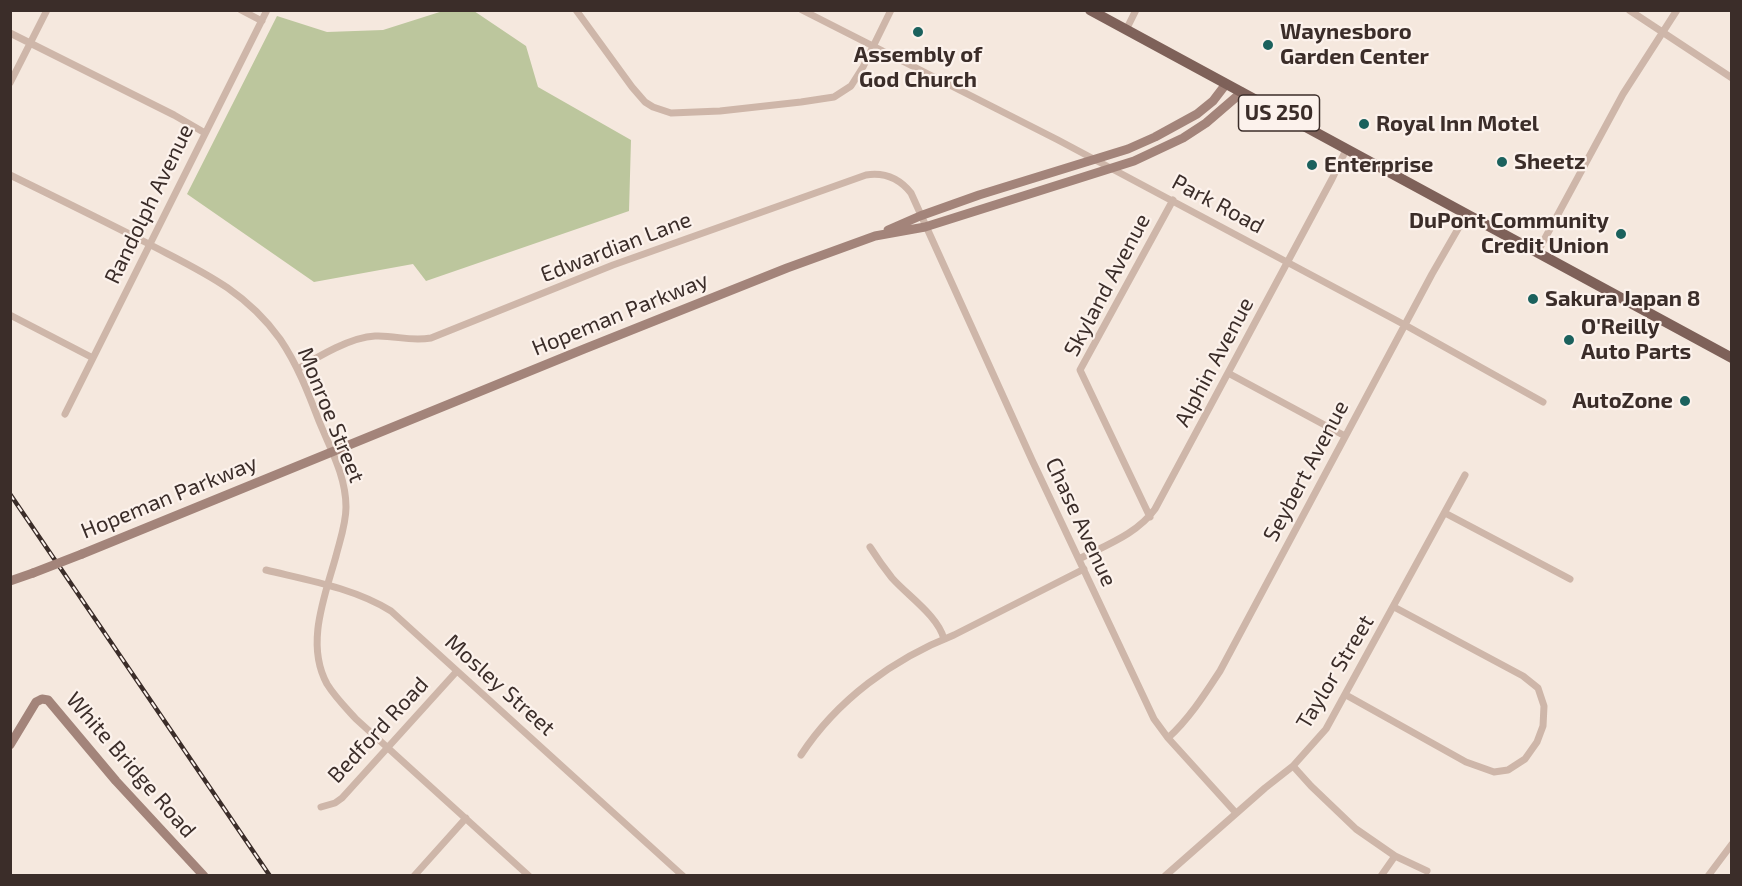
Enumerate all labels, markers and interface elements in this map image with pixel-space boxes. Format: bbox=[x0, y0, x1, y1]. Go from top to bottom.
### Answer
place label: Waynesboro Garden Center bbox=[1280, 19, 1429, 70]
marker: Assembly of God Church bbox=[911, 25, 925, 39]
marker: Waynesboro Garden Center bbox=[1261, 38, 1275, 52]
place label: Assembly of God Church bbox=[854, 42, 982, 94]
road number: US 250 bbox=[1238, 95, 1320, 131]
place label: Royal Inn Motel bbox=[1376, 111, 1539, 137]
marker: Royal Inn Motel bbox=[1357, 117, 1371, 131]
street label: Randolph Avenue bbox=[99, 120, 199, 288]
place label: Sheetz bbox=[1514, 149, 1586, 175]
place label: Enterprise bbox=[1324, 152, 1434, 178]
marker: Sheetz bbox=[1495, 155, 1509, 169]
marker: Enterprise bbox=[1305, 158, 1319, 172]
street label: Park Road bbox=[1167, 169, 1269, 239]
street label: Edwardian Lane bbox=[537, 206, 695, 288]
place label: DuPont Community Credit Union bbox=[1409, 208, 1609, 260]
street label: Skyland Avenue bbox=[1058, 209, 1156, 361]
marker: DuPont Community Credit Union bbox=[1614, 227, 1628, 241]
street label: Hopeman Parkway bbox=[528, 267, 712, 361]
place label: Sakura Japan 8 bbox=[1545, 286, 1701, 312]
marker: Sakura Japan 8 bbox=[1526, 292, 1540, 306]
street label: Alphin Avenue bbox=[1169, 293, 1259, 431]
place label: O'Reilly Auto Parts bbox=[1581, 314, 1691, 366]
marker: O'Reilly Auto Parts bbox=[1562, 333, 1576, 347]
street label: Monroe Street bbox=[292, 344, 370, 486]
place label: AutoZone bbox=[1572, 388, 1673, 414]
marker: AutoZone bbox=[1678, 394, 1692, 408]
street label: Seybert Avenue bbox=[1258, 396, 1354, 546]
street label: Hopeman Parkway bbox=[77, 450, 261, 544]
street label: Chase Avenue bbox=[1040, 453, 1122, 591]
street label: Taylor Street bbox=[1291, 610, 1379, 734]
street label: Mosley Street bbox=[440, 629, 560, 741]
street label: Bedford Road bbox=[322, 671, 434, 789]
street label: White Bridge Road bbox=[61, 687, 201, 843]

